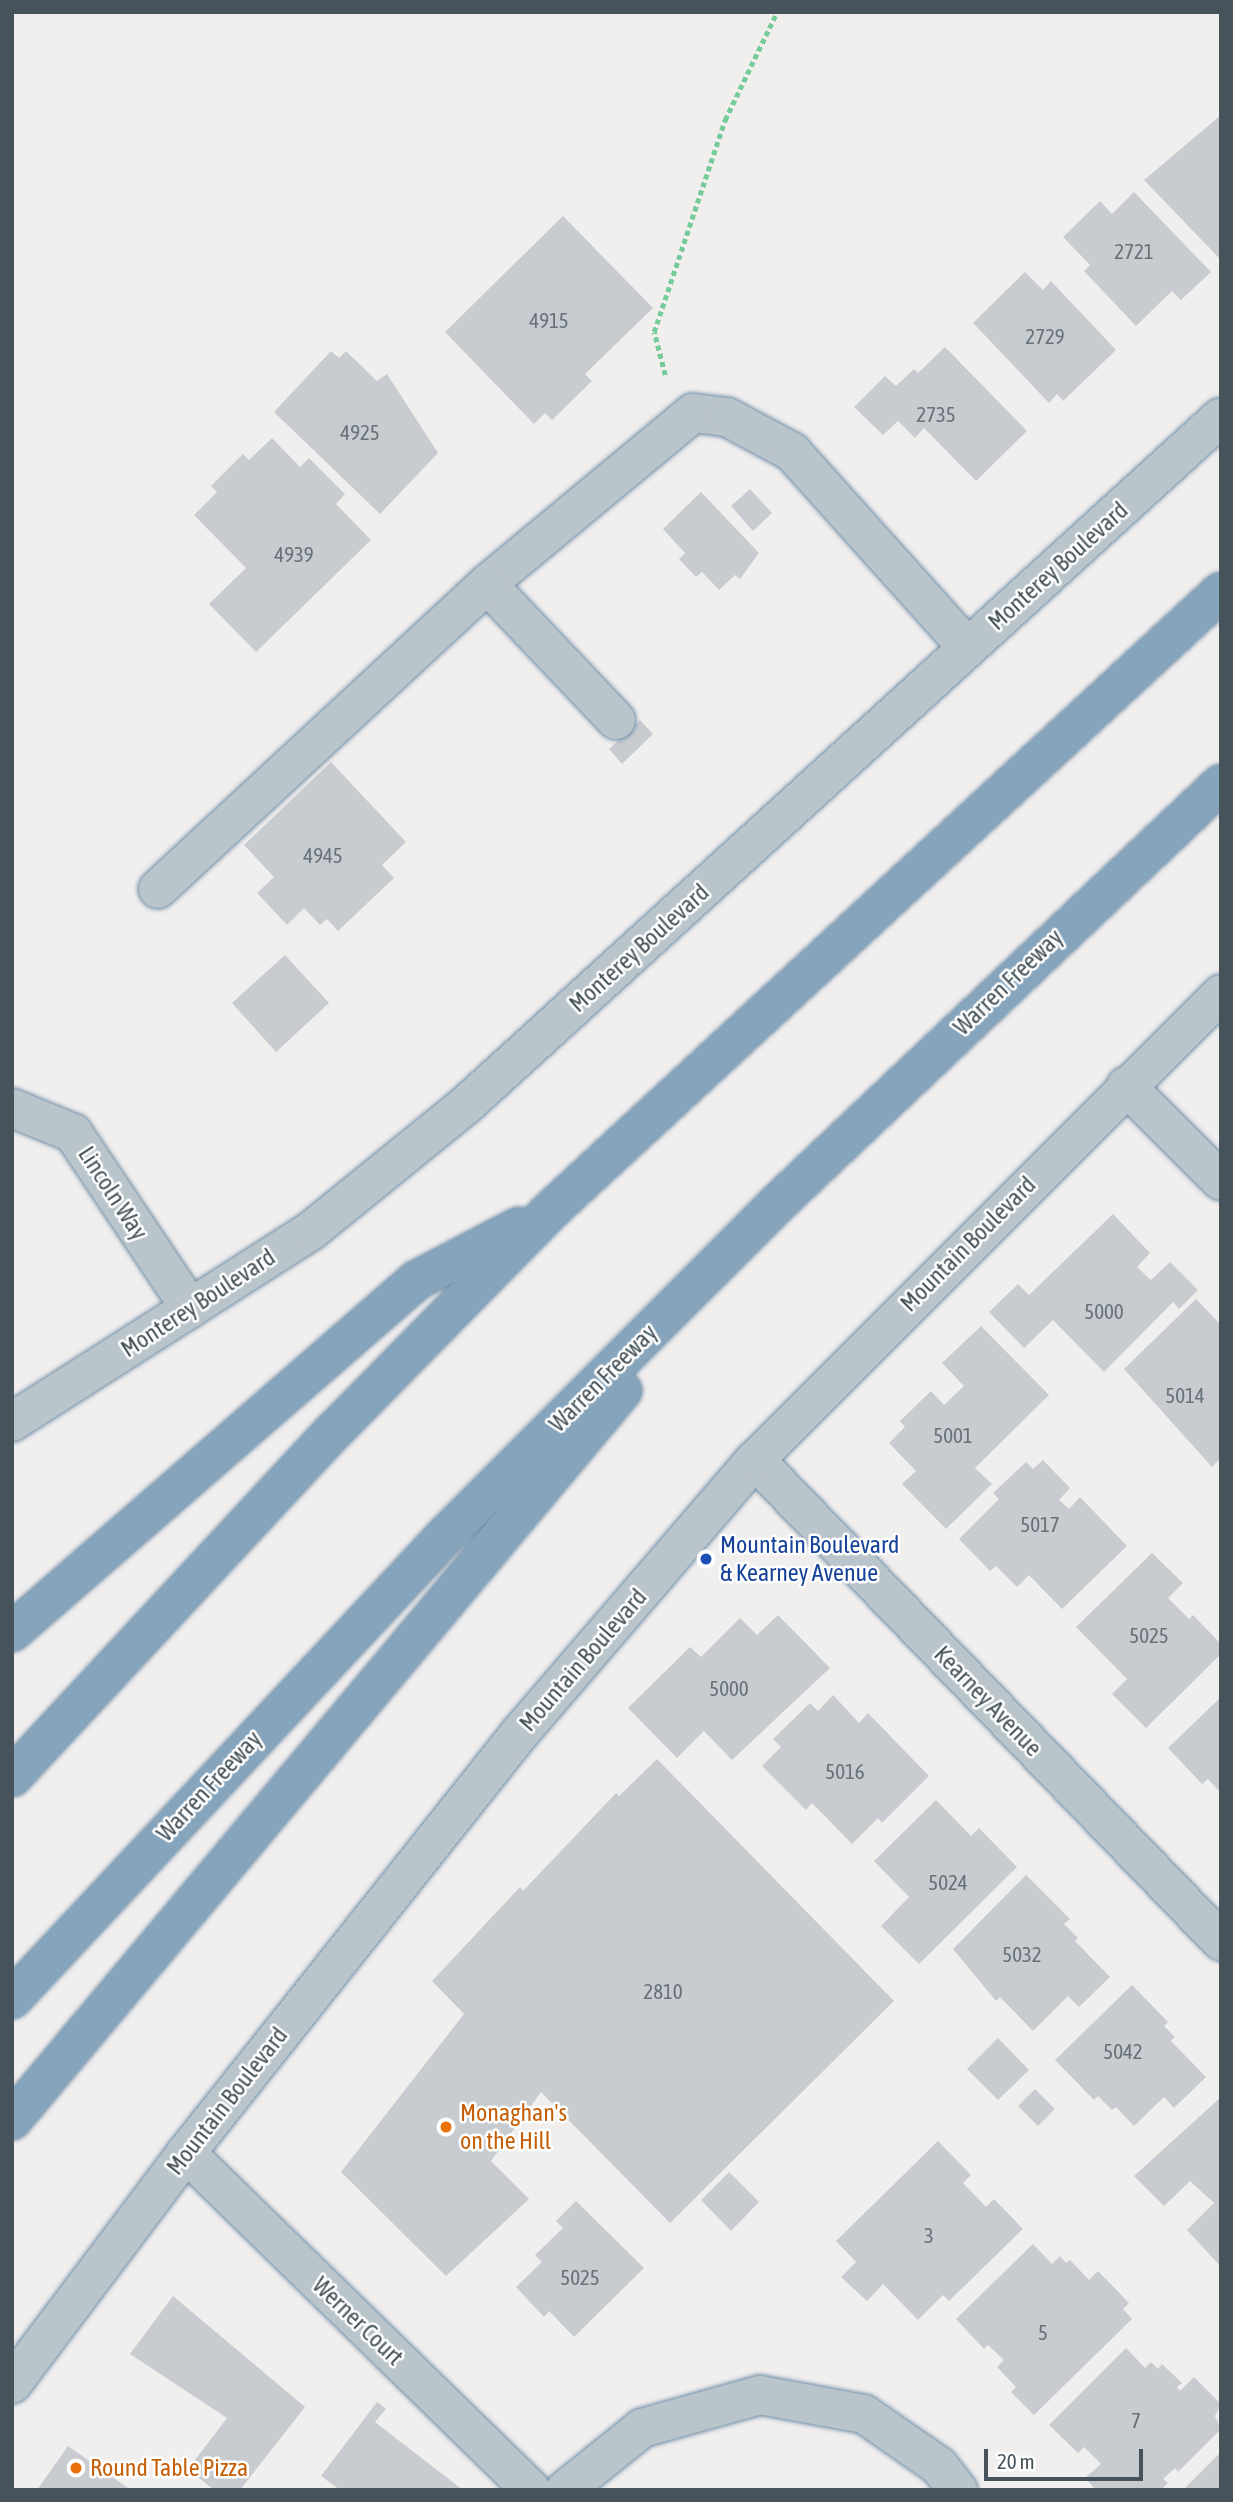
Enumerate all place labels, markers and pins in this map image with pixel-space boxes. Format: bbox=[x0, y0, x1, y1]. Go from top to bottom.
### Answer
place label: Mountain Boulevard & Kearney Avenue bbox=[720, 1531, 899, 1587]
marker: Mountain Boulevard & Kearney Avenue bbox=[698, 1551, 714, 1567]
place label: Monaghan's on the Hill bbox=[460, 2099, 567, 2155]
marker: Monaghan's on the Hill bbox=[438, 2119, 454, 2135]
place label: Round Table Pizza bbox=[90, 2454, 248, 2482]
marker: Round Table Pizza bbox=[68, 2460, 84, 2476]

